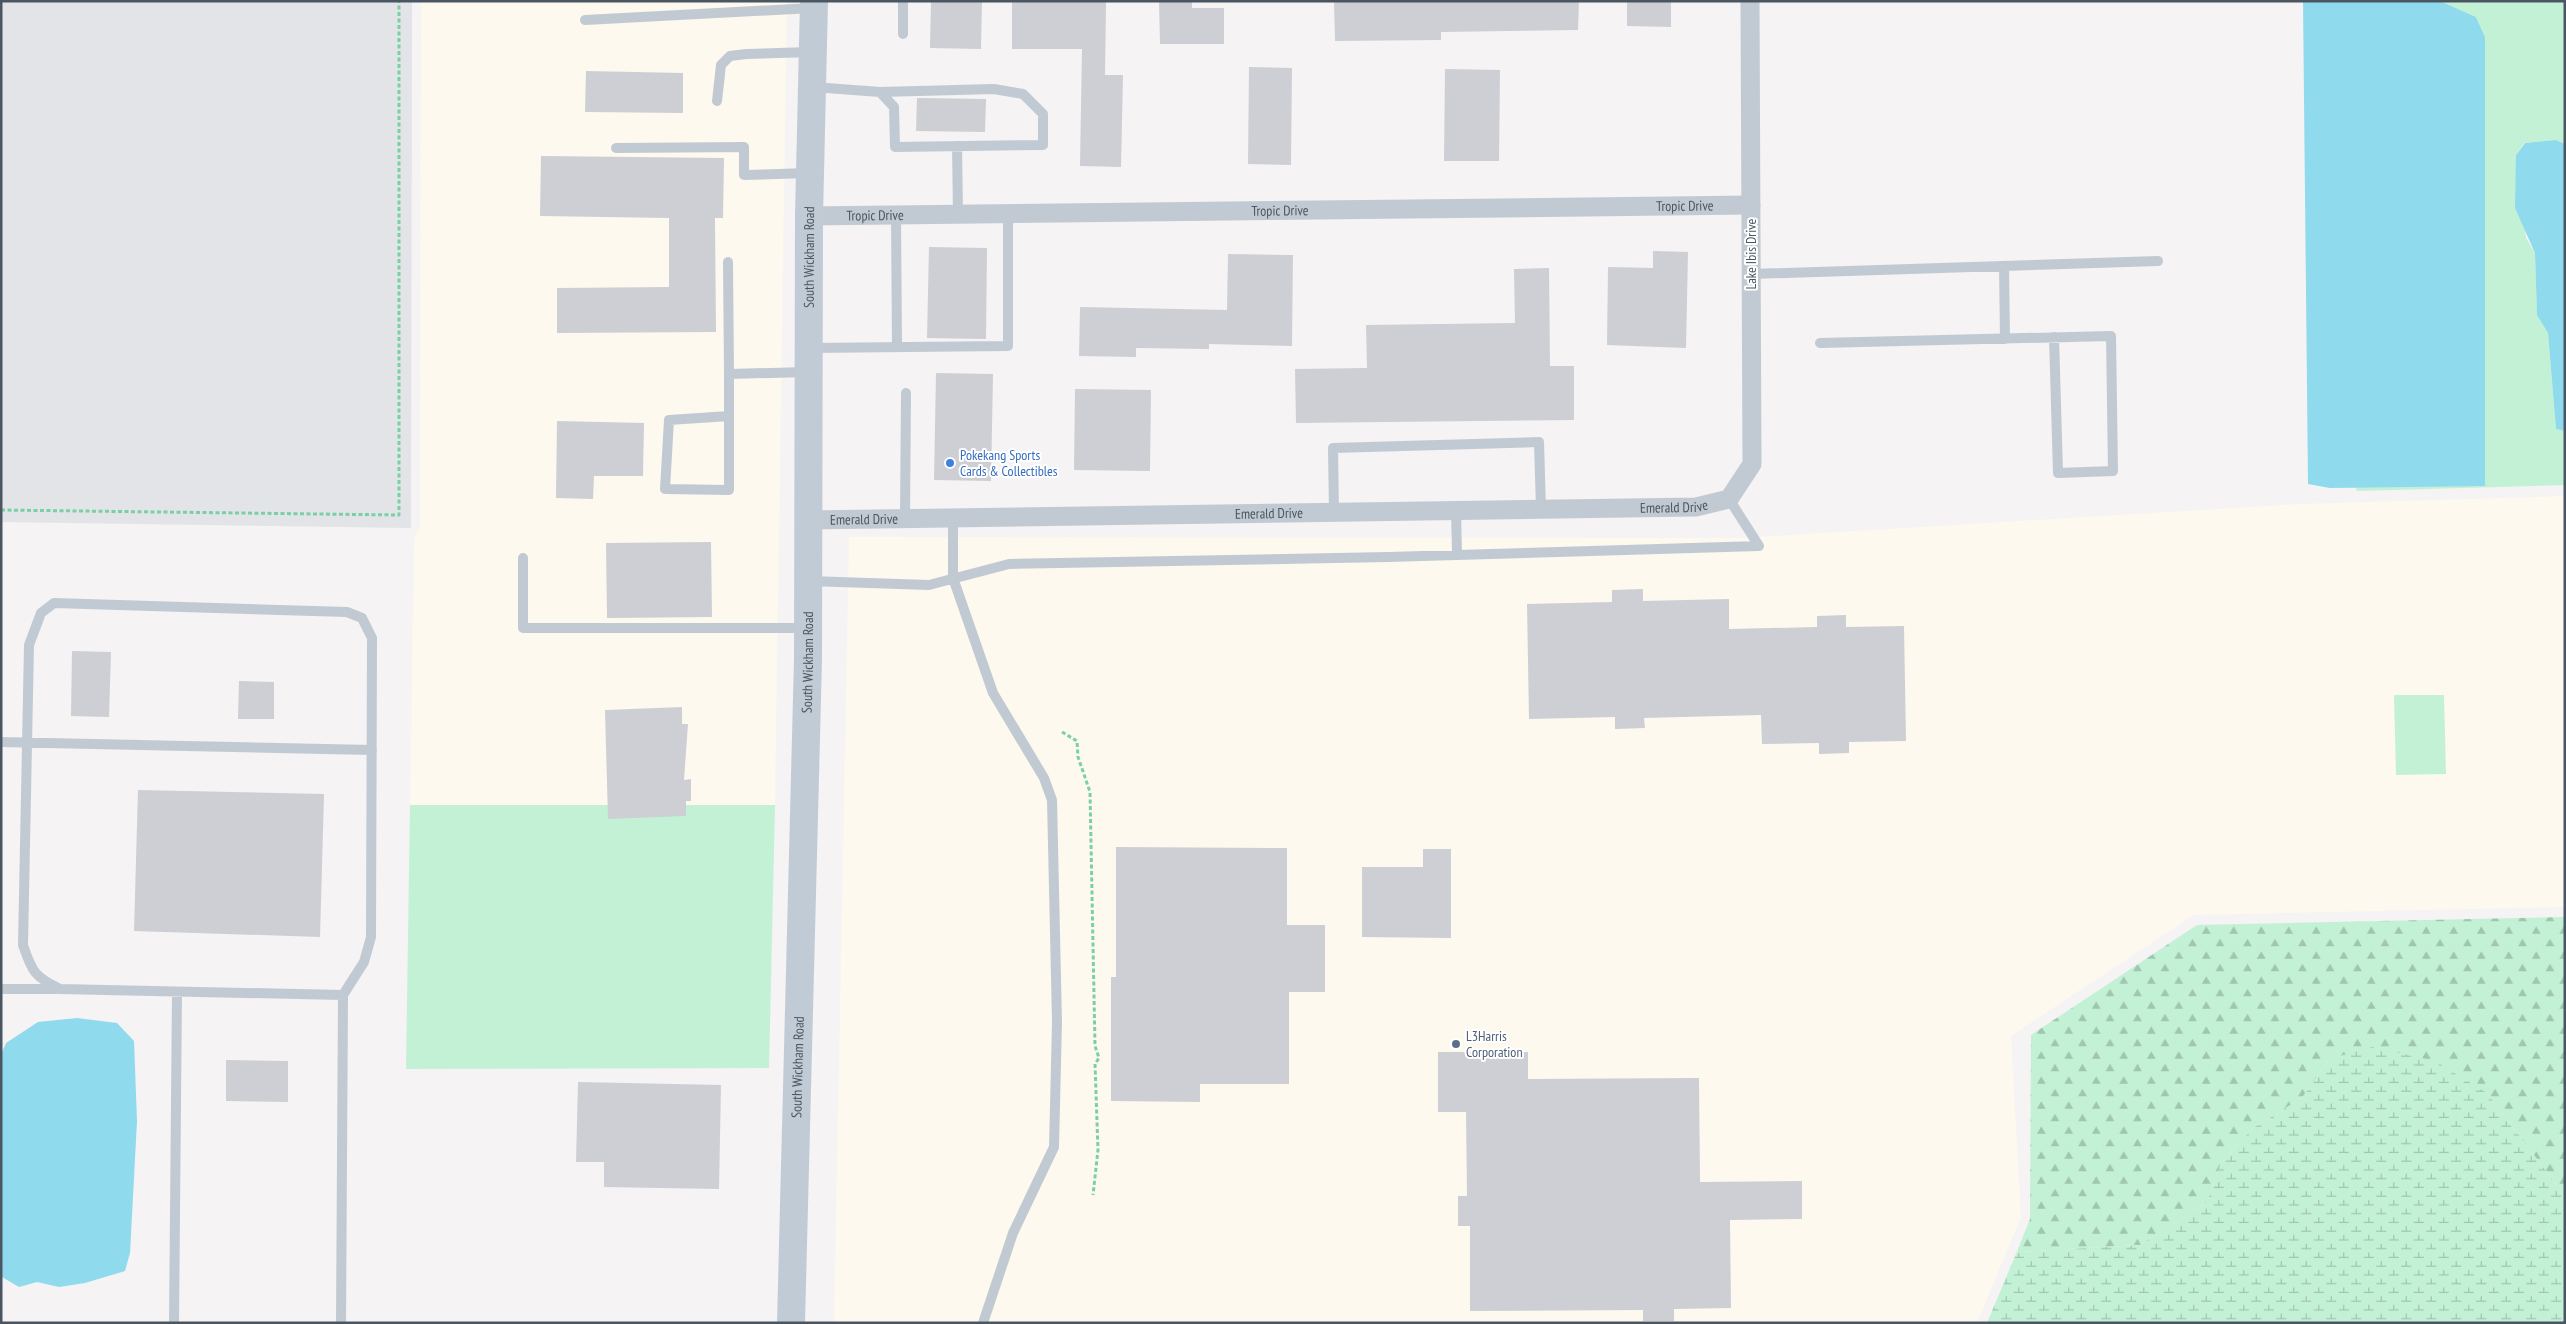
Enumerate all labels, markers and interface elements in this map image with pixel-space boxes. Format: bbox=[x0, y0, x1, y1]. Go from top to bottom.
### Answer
street label: Tropic Drive bbox=[1656, 196, 1714, 215]
street label: Tropic Drive bbox=[1251, 201, 1309, 220]
street label: South Wickham Road bbox=[800, 206, 818, 308]
street label: Tropic Drive bbox=[846, 206, 904, 225]
street label: Lake Ibis Drive bbox=[1742, 218, 1760, 289]
place label: Pokekang Sports Cards & Collectibles bbox=[960, 446, 1058, 480]
marker: Pokekang Sports Cards & Collectibles bbox=[944, 457, 956, 469]
street label: Emerald Drive bbox=[1640, 495, 1710, 517]
street label: Emerald Drive bbox=[1235, 504, 1303, 523]
street label: Emerald Drive bbox=[830, 510, 898, 529]
street label: South Wickham Road bbox=[798, 611, 817, 713]
street label: South Wickham Road bbox=[787, 1016, 808, 1118]
place label: L3Harris Corporation bbox=[1466, 1027, 1523, 1061]
marker: L3Harris Corporation bbox=[1450, 1038, 1462, 1050]

